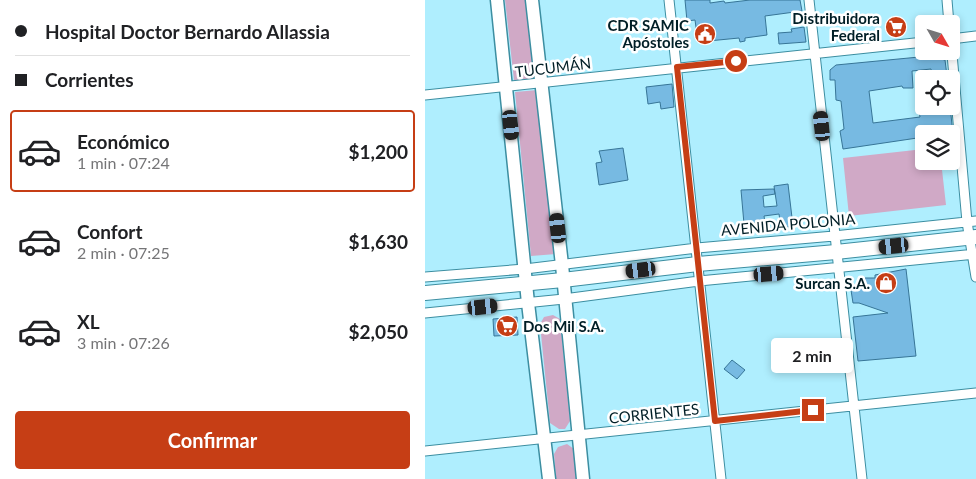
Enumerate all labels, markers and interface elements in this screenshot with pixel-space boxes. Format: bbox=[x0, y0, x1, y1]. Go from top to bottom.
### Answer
place label: Distribuidora Federal bbox=[792, 9, 880, 44]
supermarket icon: Distribuidora Federal bbox=[884, 15, 908, 39]
north arrow bbox=[915, 15, 960, 60]
map controls bbox=[915, 15, 960, 170]
place label: CDR SAMIC Apóstoles bbox=[607, 16, 689, 51]
text: Hospital Doctor Bernardo Allassia bbox=[45, 20, 330, 43]
public building icon: CDR SAMIC Apóstoles bbox=[693, 22, 717, 46]
route start bbox=[725, 50, 747, 72]
street label: TUCUMÁN bbox=[514, 53, 592, 81]
text: Corrientes bbox=[45, 68, 134, 91]
button: locate bbox=[915, 70, 960, 115]
car bbox=[501, 109, 520, 141]
car bbox=[812, 110, 831, 142]
button: layers bbox=[915, 125, 960, 170]
icon: car bbox=[17, 129, 62, 174]
text: Económico bbox=[77, 130, 170, 153]
text: $1,200 bbox=[348, 140, 408, 163]
text: 1 min · 07:24 bbox=[77, 153, 170, 172]
street label: AVENIDA POLONIA bbox=[720, 209, 857, 239]
car bbox=[548, 212, 567, 244]
icon: car bbox=[17, 219, 62, 264]
text: Confort bbox=[77, 220, 142, 243]
text: $1,630 bbox=[348, 230, 408, 253]
car bbox=[878, 237, 909, 255]
text: 2 min · 07:25 bbox=[77, 243, 170, 262]
car bbox=[625, 261, 656, 279]
car bbox=[753, 265, 784, 283]
shop icon: Surcan S.A. bbox=[874, 271, 898, 295]
place label: Surcan S.A. bbox=[795, 274, 870, 292]
car bbox=[467, 298, 498, 316]
icon: car bbox=[17, 309, 62, 354]
text: XL bbox=[77, 310, 100, 333]
supermarket icon: Dos Mil S.A. bbox=[495, 314, 519, 338]
place label: Dos Mil S.A. bbox=[523, 317, 604, 335]
text: $2,050 bbox=[348, 320, 408, 343]
text: 3 min · 07:26 bbox=[77, 333, 170, 352]
callout: 2 min bbox=[772, 338, 854, 372]
text: 2 min bbox=[792, 346, 832, 365]
street label: CORRIENTES bbox=[608, 399, 700, 427]
route end bbox=[802, 399, 824, 421]
button: Confirmar bbox=[15, 411, 410, 469]

